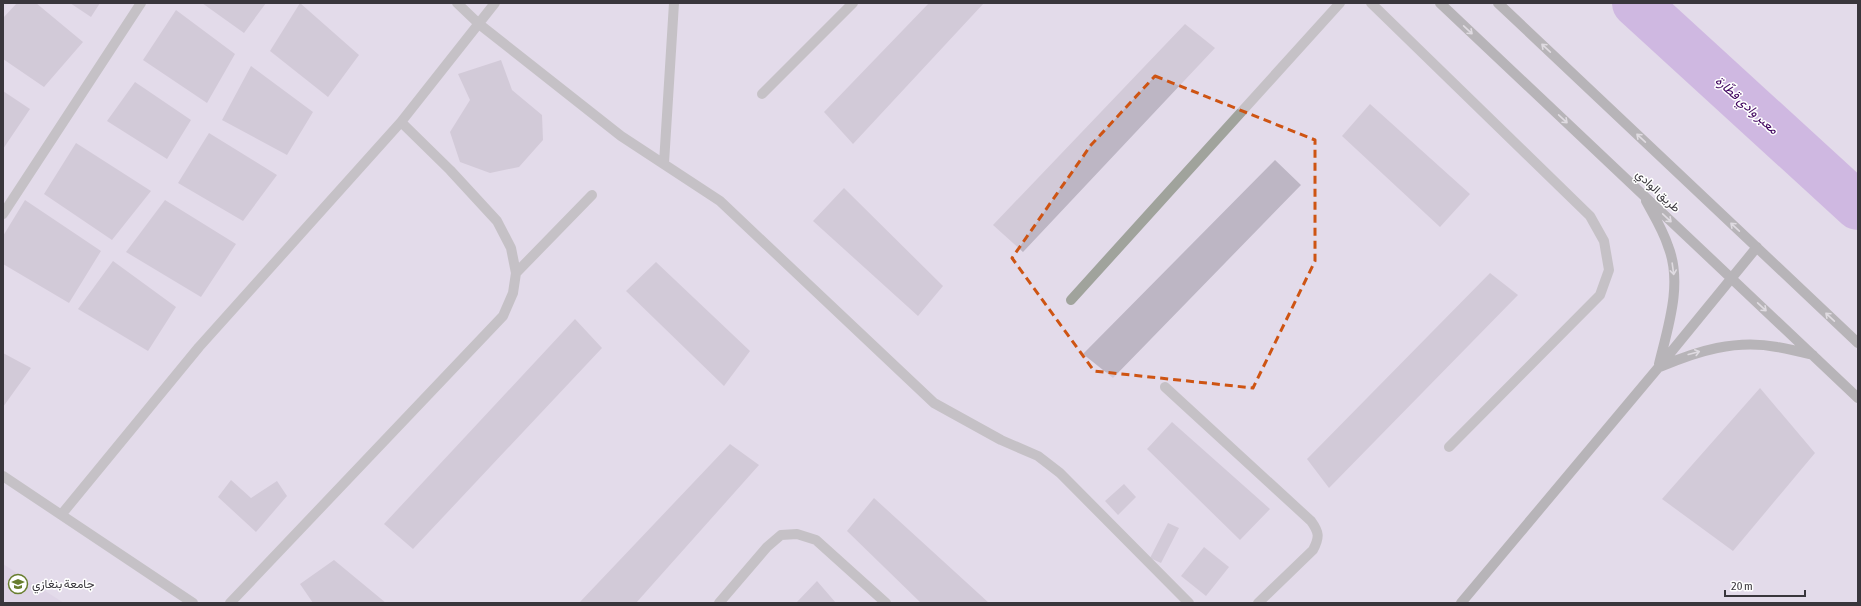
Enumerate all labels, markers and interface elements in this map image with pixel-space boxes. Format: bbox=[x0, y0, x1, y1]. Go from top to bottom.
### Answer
one-way arrow bbox=[1463, 25, 1473, 35]
one-way arrow bbox=[1541, 44, 1552, 53]
water label: معبر وادي قطّارة bbox=[1711, 73, 1782, 139]
one-way arrow bbox=[1558, 114, 1568, 124]
one-way arrow bbox=[1636, 133, 1646, 143]
street label: طريق الوادي bbox=[1631, 167, 1683, 217]
one-way arrow bbox=[1662, 213, 1673, 222]
one-way arrow bbox=[1730, 222, 1740, 232]
one-way arrow bbox=[1669, 262, 1677, 275]
one-way arrow bbox=[1757, 302, 1767, 312]
one-way arrow bbox=[1825, 312, 1835, 321]
one-way arrow bbox=[1687, 349, 1700, 356]
scale bar bbox=[1725, 572, 1805, 598]
school or university icon: جامعة بنغازي bbox=[7, 573, 29, 595]
place label: جامعة بنغازي bbox=[32, 577, 94, 594]
text: 20 m bbox=[1731, 579, 1753, 593]

